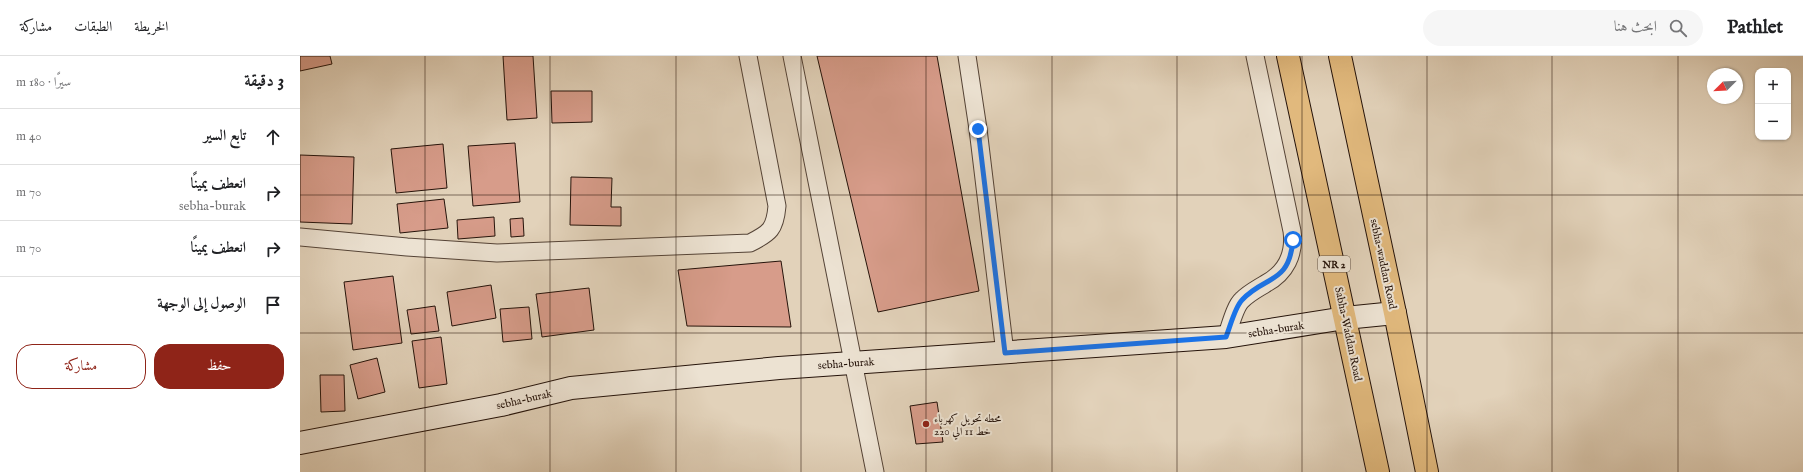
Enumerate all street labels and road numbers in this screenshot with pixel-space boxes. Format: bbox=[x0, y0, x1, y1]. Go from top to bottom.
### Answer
street label: sebha-waddan Road bbox=[1367, 218, 1399, 311]
road number: NR 2 bbox=[1318, 256, 1350, 272]
street label: Sabha-Waddan Road bbox=[1331, 286, 1365, 383]
street label: sebha-burak bbox=[1247, 319, 1305, 341]
street label: sebha-burak bbox=[817, 355, 875, 373]
street label: sebha-burak bbox=[495, 387, 554, 413]

